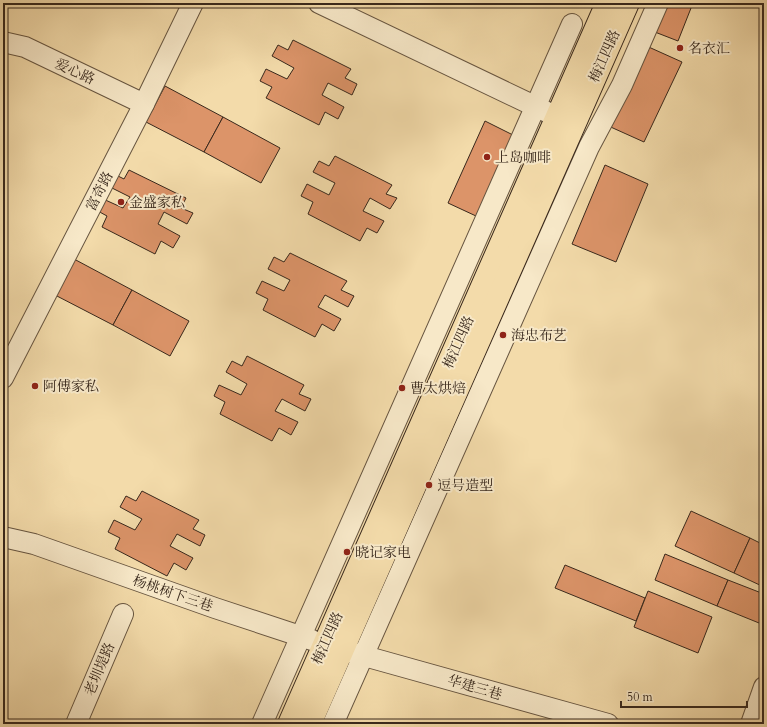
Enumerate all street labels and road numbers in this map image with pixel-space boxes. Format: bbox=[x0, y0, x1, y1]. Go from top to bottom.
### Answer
street label: 梅江四路 bbox=[584, 27, 625, 86]
street label: 爱心路 bbox=[52, 54, 98, 89]
street label: 富奇路 bbox=[81, 168, 117, 214]
street label: 梅江四路 bbox=[438, 313, 479, 372]
street label: 杨桃树下三巷 bbox=[130, 571, 216, 616]
street label: 梅江四路 bbox=[307, 609, 348, 668]
street label: 老圳堤路 bbox=[80, 640, 119, 699]
street label: 华建三巷 bbox=[445, 671, 504, 704]

